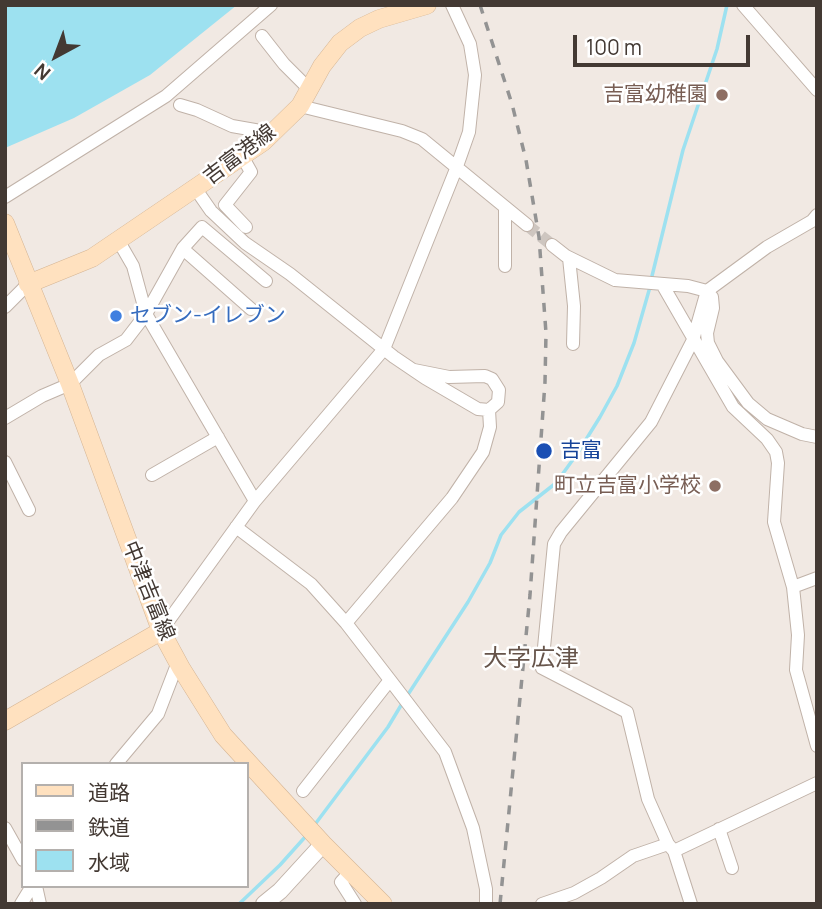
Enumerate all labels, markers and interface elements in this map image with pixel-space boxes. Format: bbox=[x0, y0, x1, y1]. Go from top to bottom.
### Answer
north arrow bbox=[21, 21, 91, 91]
scale bar bbox=[577, 21, 754, 65]
text: 100 m bbox=[586, 33, 642, 61]
text: N bbox=[29, 58, 56, 86]
place label: 吉富幼稚園 bbox=[603, 82, 708, 108]
marker: 吉富幼稚園 bbox=[714, 87, 730, 103]
street label: 吉富港線 bbox=[199, 120, 281, 190]
place label: セブン-イレブン bbox=[130, 303, 286, 329]
marker: セブン-イレブン bbox=[108, 308, 124, 324]
place label: 吉富 bbox=[560, 438, 602, 464]
marker: 吉富 bbox=[534, 441, 554, 461]
place label: 町立吉富小学校 bbox=[554, 473, 701, 499]
marker: 町立吉富小学校 bbox=[707, 478, 723, 494]
street label: 中津吉富線 bbox=[117, 538, 179, 644]
district label: 大字広津 bbox=[483, 645, 579, 673]
legend bbox=[21, 762, 248, 888]
text: 道路 bbox=[88, 778, 130, 806]
text: 鉄道 bbox=[88, 813, 130, 841]
text: 水域 bbox=[88, 848, 130, 876]

